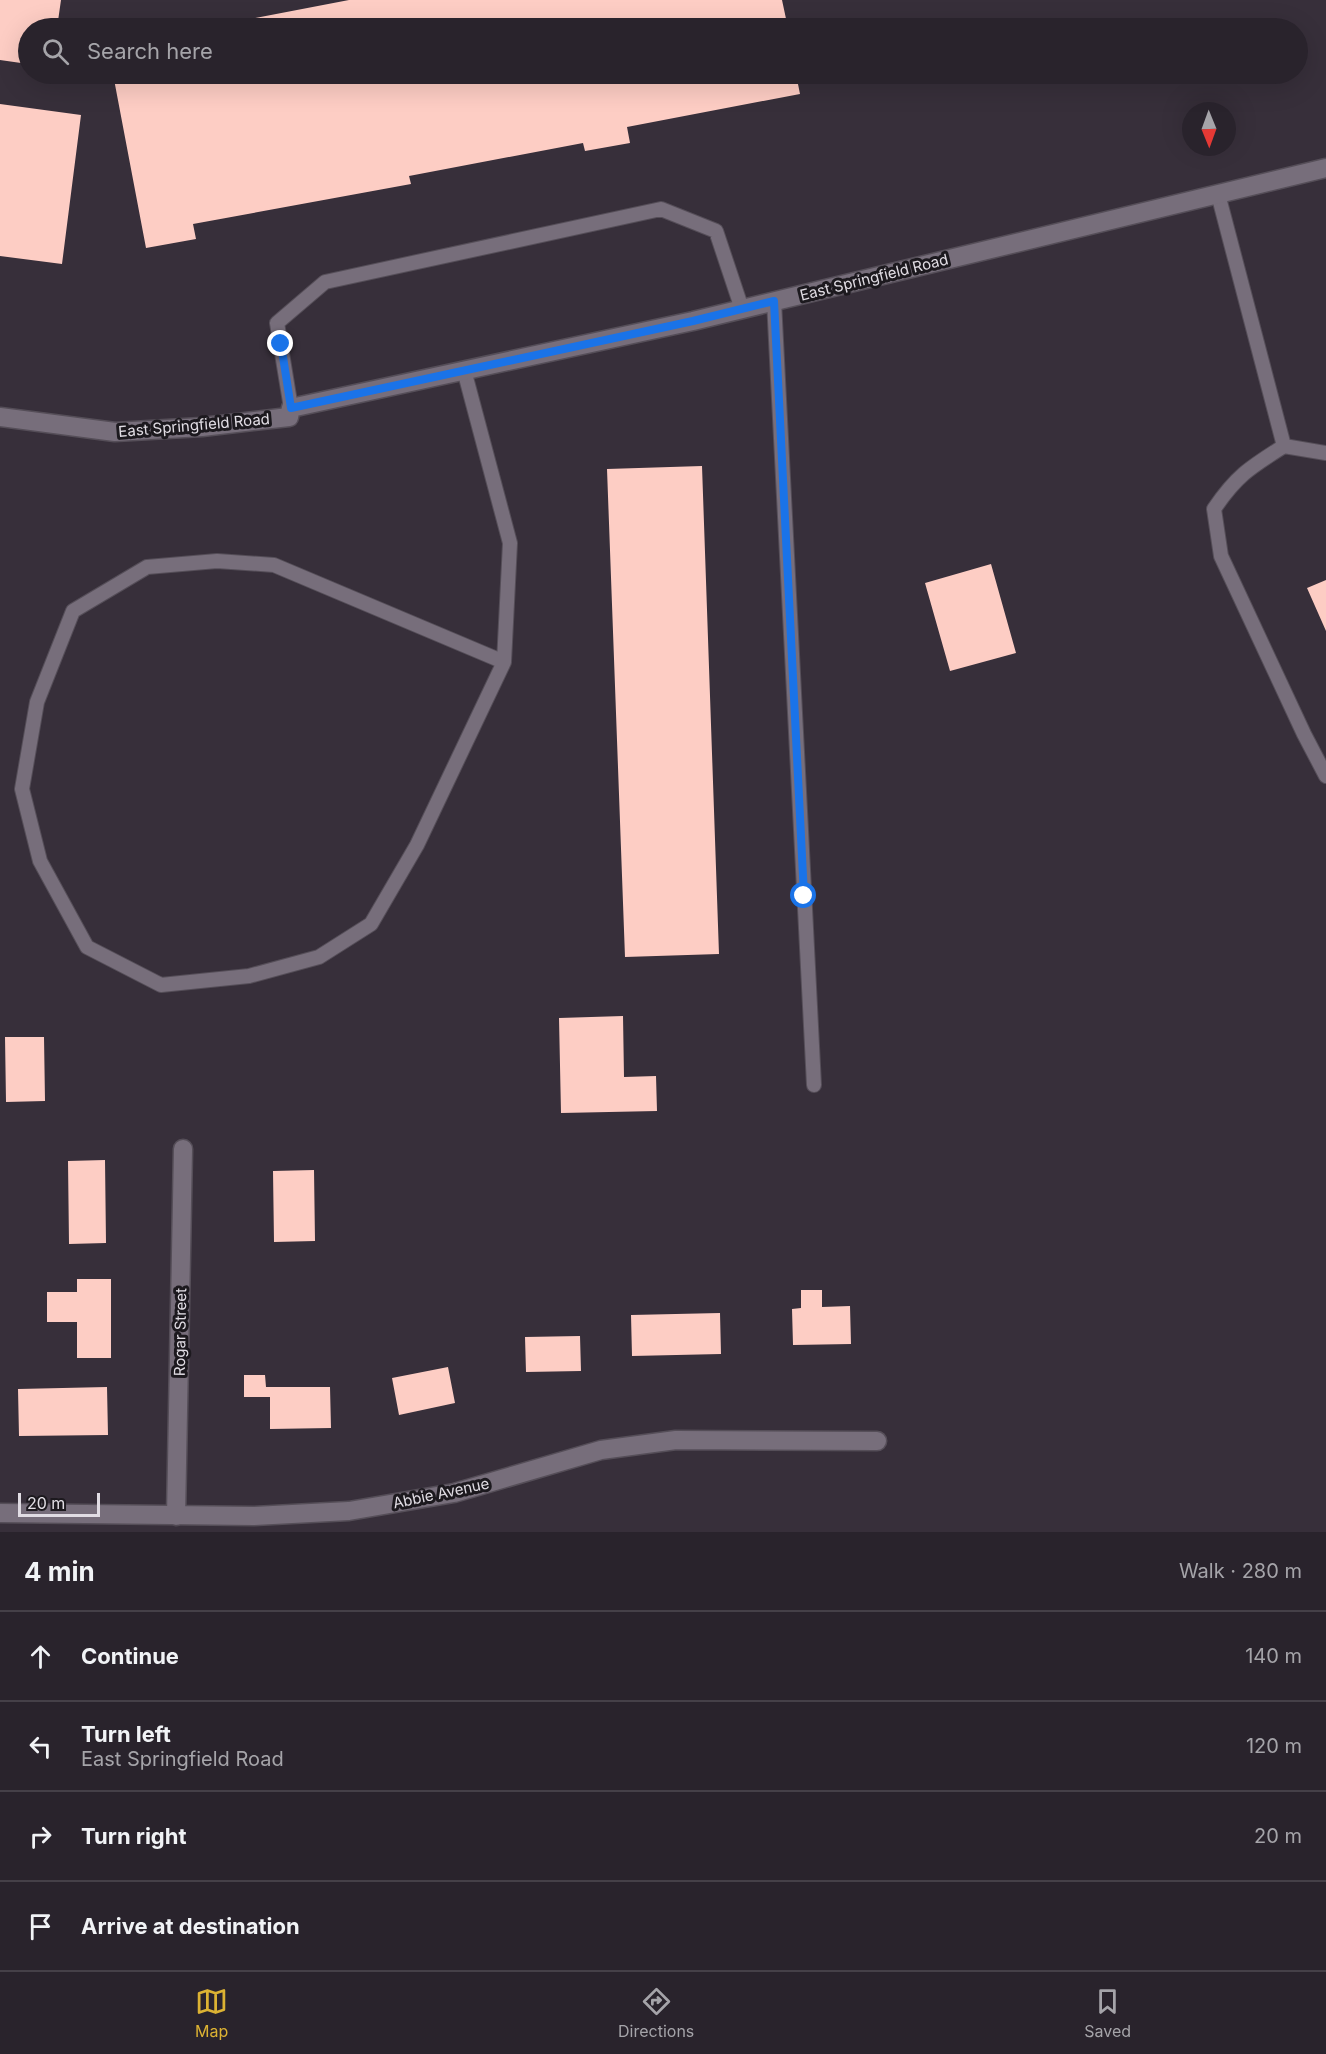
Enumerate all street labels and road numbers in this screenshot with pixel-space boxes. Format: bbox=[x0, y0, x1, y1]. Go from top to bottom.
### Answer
street label: East Springfield Road bbox=[798, 249, 950, 305]
street label: East Springfield Road bbox=[117, 409, 271, 441]
street label: Rogar Street bbox=[170, 1288, 190, 1376]
street label: Abbie Avenue bbox=[391, 1474, 491, 1512]

